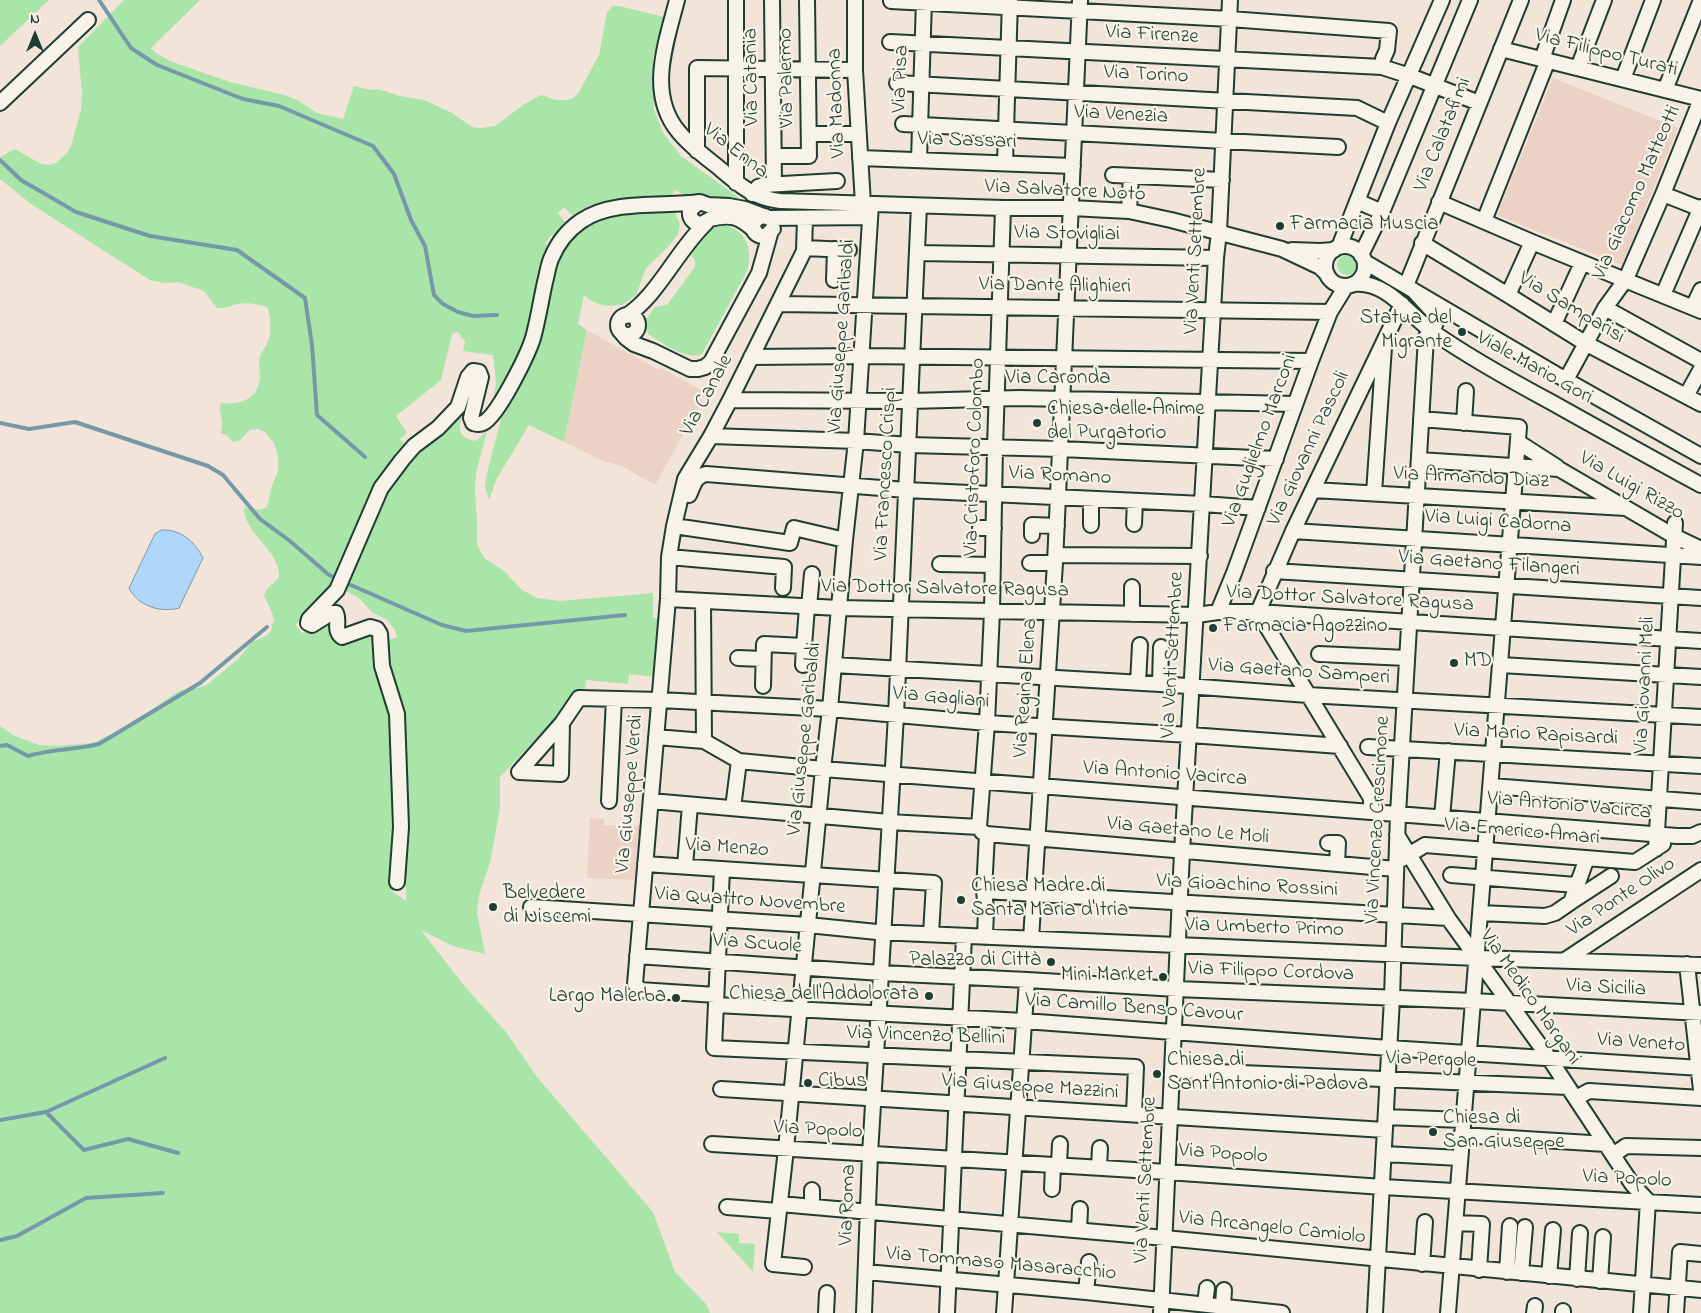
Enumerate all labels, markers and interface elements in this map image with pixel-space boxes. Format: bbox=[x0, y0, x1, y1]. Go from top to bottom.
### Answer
text: N bbox=[30, 9, 40, 30]
north arrow bbox=[10, 10, 60, 60]
street label: Via Firenze bbox=[1105, 21, 1199, 51]
street label: Via Filippo Turati bbox=[1532, 24, 1680, 84]
street label: Via Catania bbox=[740, 28, 766, 126]
street label: Via Palermo bbox=[775, 28, 801, 128]
street label: Via Pisa bbox=[888, 45, 916, 113]
street label: Via Madonna bbox=[823, 48, 853, 158]
street label: Via Torino bbox=[1103, 61, 1189, 91]
street label: Via Calatafimi bbox=[1410, 74, 1478, 196]
street label: Via Venezia bbox=[1073, 101, 1169, 131]
street label: Via Giacomo Matteotti bbox=[1588, 102, 1688, 284]
street label: Via Enna bbox=[697, 119, 773, 185]
street label: Via Sassari bbox=[917, 128, 1017, 156]
street label: Via Venti Settembre bbox=[1180, 167, 1214, 335]
street label: Via Salvatore Noto bbox=[984, 175, 1146, 209]
place label: Farmacia Muscia bbox=[1290, 213, 1439, 239]
marker: Farmacia Muscia bbox=[1274, 220, 1286, 232]
street label: Via Stovigliai bbox=[1014, 221, 1120, 249]
street label: Via Giuseppe Garibaldi bbox=[824, 238, 862, 434]
street label: Via Samparisi bbox=[1513, 267, 1629, 351]
street label: Via Dante Alighieri bbox=[979, 273, 1131, 301]
place label: Statua del Migrante bbox=[1360, 307, 1452, 357]
marker: Statua del Migrante bbox=[1456, 326, 1468, 338]
street label: Viale Mario Gori bbox=[1471, 327, 1597, 411]
street label: Via Canale bbox=[676, 351, 740, 441]
street label: Via Guglielmo Marconi bbox=[1218, 351, 1304, 531]
street label: Via Cristoforo Colombo bbox=[960, 357, 992, 557]
street label: Via Caronda bbox=[1005, 367, 1111, 393]
street label: Via Giovanni Pascoli bbox=[1263, 367, 1357, 531]
street label: Via Francesco Crispi bbox=[870, 386, 904, 562]
place label: Chiesa delle Anime del Purgatorio bbox=[1047, 398, 1205, 448]
marker: Chiesa delle Anime del Purgatorio bbox=[1031, 417, 1043, 429]
street label: Via Luigi Rizzo bbox=[1574, 447, 1688, 527]
street label: Via Romano bbox=[1008, 462, 1112, 492]
street label: Via Armando Diaz bbox=[1392, 462, 1550, 496]
street label: Via Luigi Cadorna bbox=[1424, 505, 1572, 541]
street label: Via Gaetano Filangeri bbox=[1397, 546, 1581, 584]
street label: Via Venti Settembre bbox=[1157, 571, 1191, 739]
street label: Via Dottor Salvatore Ragusa bbox=[821, 575, 1069, 605]
street label: Via Dottor Salvatore Ragusa bbox=[1226, 581, 1474, 619]
place label: Farmacia Agozzino bbox=[1223, 615, 1388, 641]
street label: Via Giovanni Meli bbox=[1630, 616, 1662, 754]
street label: Via Regina Elena bbox=[1010, 617, 1044, 759]
marker: Farmacia Agozzino bbox=[1207, 622, 1219, 634]
street label: Via Giuseppe Garibaldi bbox=[783, 641, 829, 837]
place label: MD bbox=[1464, 650, 1492, 676]
street label: Via Gaetano Samperi bbox=[1207, 654, 1391, 692]
marker: MD bbox=[1448, 657, 1460, 669]
street label: Via Gagliani bbox=[891, 682, 991, 716]
street label: Via Giuseppe Verdi bbox=[612, 714, 650, 874]
street label: Via Vincenzo Crescimone bbox=[1361, 715, 1397, 925]
street label: Via Mario Rapisardi bbox=[1453, 719, 1619, 753]
street label: Via Antonio Vacirca bbox=[1082, 757, 1248, 793]
street label: Via Antonio Vacirca bbox=[1486, 787, 1652, 827]
street label: Via Gaetano Le Moli bbox=[1106, 812, 1270, 852]
street label: Via Emerico Amari bbox=[1443, 814, 1601, 852]
street label: Via Menzo bbox=[684, 834, 770, 864]
street label: Via Ponte Olivo bbox=[1563, 853, 1681, 943]
street label: Via Gioachino Rossini bbox=[1156, 870, 1338, 904]
place label: Chiesa Madre di Santa Maria d'Itria bbox=[971, 875, 1128, 925]
place label: Belvedere di Niscemi bbox=[503, 882, 591, 932]
street label: Via Quattro Novembre bbox=[654, 883, 846, 921]
marker: Chiesa Madre di Santa Maria d'Itria bbox=[955, 894, 967, 906]
marker: Belvedere di Niscemi bbox=[487, 901, 499, 913]
street label: Via Umberto Primo bbox=[1184, 914, 1344, 944]
street label: Via Medico Margani bbox=[1473, 925, 1585, 1071]
street label: Via Scuole bbox=[712, 929, 802, 961]
place label: Palazzo di Città bbox=[909, 949, 1041, 975]
marker: Palazzo di Città bbox=[1045, 956, 1057, 968]
street label: Via Filippo Cordova bbox=[1188, 958, 1354, 988]
place label: Mini Market bbox=[1061, 964, 1153, 990]
marker: Mini Market bbox=[1157, 971, 1169, 983]
street label: Via Sicilia bbox=[1565, 974, 1647, 1004]
place label: Chiesa dell'Addolorata bbox=[729, 983, 919, 1009]
place label: Largo Malerba bbox=[549, 985, 666, 1011]
street label: Via Camillo Benso Cavour bbox=[1024, 989, 1244, 1029]
marker: Chiesa dell'Addolorata bbox=[923, 990, 935, 1002]
marker: Largo Malerba bbox=[670, 992, 682, 1004]
street label: Via Vincenzo Bellini bbox=[846, 1022, 1006, 1052]
street label: Via Veneto bbox=[1596, 1028, 1686, 1060]
street label: Via Pergole bbox=[1385, 1047, 1477, 1075]
place label: Chiesa di Sant'Antonio di Padova bbox=[1167, 1049, 1368, 1099]
marker: Chiesa di Sant'Antonio di Padova bbox=[1151, 1068, 1163, 1080]
street label: Via Giuseppe Mazzini bbox=[941, 1069, 1119, 1107]
place label: Cibus bbox=[818, 1070, 867, 1096]
marker: Cibus bbox=[802, 1077, 814, 1089]
street label: Via Venti Settembre bbox=[1130, 1096, 1164, 1264]
place label: Chiesa di San Giuseppe bbox=[1443, 1107, 1565, 1157]
street label: Via Popolo bbox=[773, 1116, 863, 1146]
marker: Chiesa di San Giuseppe bbox=[1427, 1126, 1439, 1138]
street label: Via Popolo bbox=[1178, 1139, 1268, 1171]
street label: Via Roma bbox=[835, 1164, 863, 1246]
street label: Via Popolo bbox=[1582, 1165, 1672, 1195]
street label: Via Arcangelo Camiolo bbox=[1177, 1207, 1367, 1251]
street label: Via Tommaso Masaracchio bbox=[885, 1242, 1117, 1288]

